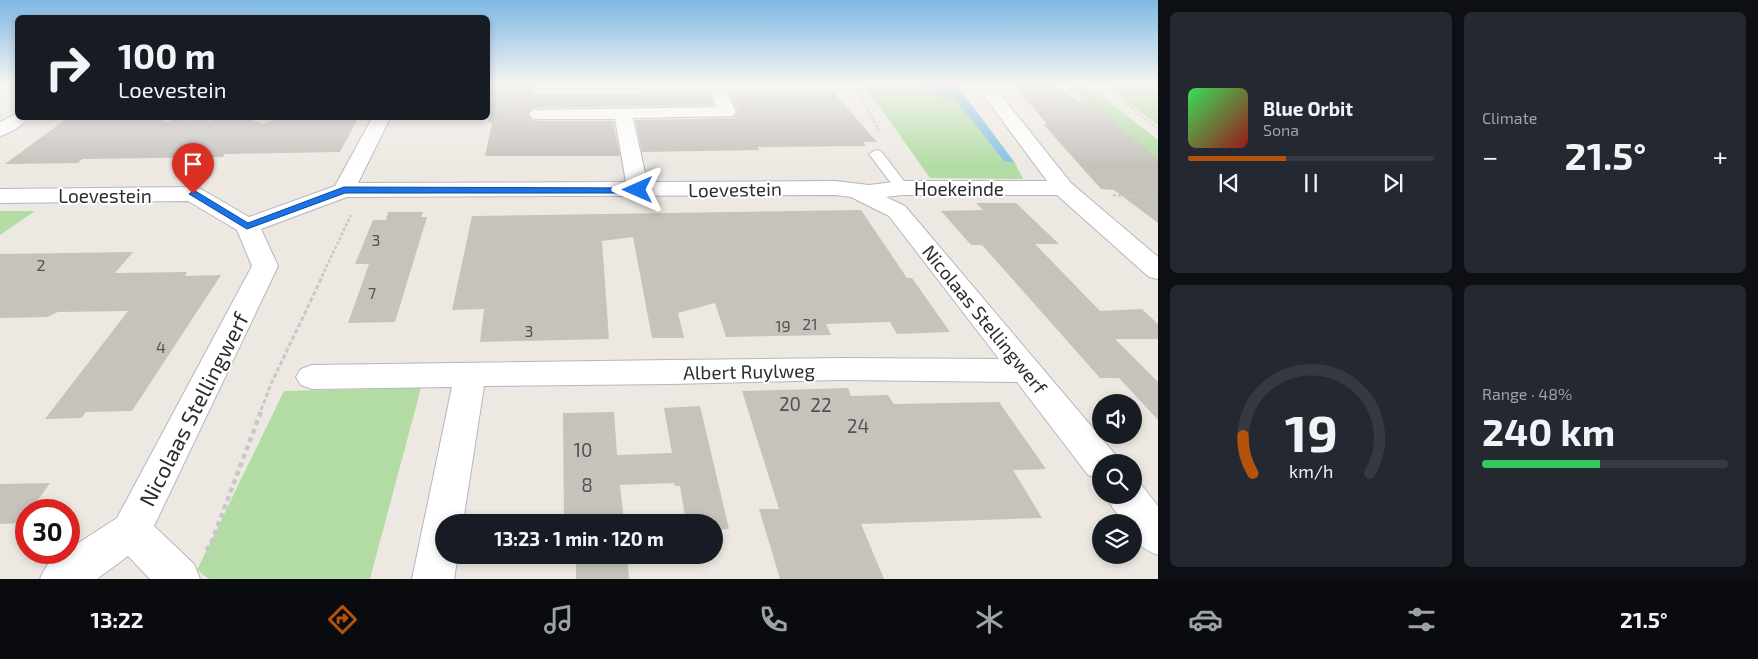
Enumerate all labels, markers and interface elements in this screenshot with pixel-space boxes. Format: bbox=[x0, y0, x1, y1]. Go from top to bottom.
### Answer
text: 100 m bbox=[118, 34, 216, 76]
icon: right bbox=[35, 35, 100, 100]
text: Loevestein bbox=[118, 76, 226, 102]
text: Blue Orbit bbox=[1263, 97, 1353, 120]
text: Climate bbox=[1482, 108, 1537, 127]
text: Sona bbox=[1263, 120, 1299, 139]
text: 21.5° bbox=[1565, 132, 1646, 178]
text: − bbox=[1482, 139, 1498, 173]
text: + bbox=[1713, 139, 1728, 173]
pin bbox=[172, 143, 214, 194]
icon: arrive bbox=[179, 150, 207, 178]
position arrow bbox=[611, 163, 663, 215]
icon: previous bbox=[1215, 169, 1243, 197]
icon: pause bbox=[1297, 169, 1325, 197]
icon: next bbox=[1379, 169, 1407, 197]
street label: Loevestein bbox=[688, 177, 782, 201]
street label: Hoekeinde bbox=[914, 177, 1004, 200]
street label: Loevestein bbox=[58, 184, 152, 207]
house number: 3 bbox=[372, 230, 380, 249]
street label: Nicolaas Stellingwerf bbox=[918, 240, 1053, 399]
house number: 2 bbox=[37, 255, 46, 274]
house number: 7 bbox=[368, 283, 376, 302]
street label: Nicolaas Stellingwerf bbox=[133, 307, 253, 510]
house number: 21 bbox=[802, 314, 818, 333]
house number: 19 bbox=[775, 316, 791, 335]
house number: 3 bbox=[525, 321, 533, 340]
house number: 4 bbox=[156, 337, 166, 356]
street label: Albert Ruylweg bbox=[683, 358, 816, 384]
text: Range · 48% bbox=[1482, 384, 1572, 403]
house number: 20 bbox=[779, 392, 801, 415]
house number: 22 bbox=[810, 393, 832, 416]
map controls bbox=[1092, 394, 1142, 564]
button: sound bbox=[1092, 394, 1142, 444]
text: 19 bbox=[1284, 400, 1338, 462]
text: 240 km bbox=[1482, 408, 1615, 454]
house number: 24 bbox=[847, 414, 869, 437]
house number: 10 bbox=[573, 438, 593, 461]
button: search bbox=[1092, 454, 1142, 504]
text: km/h bbox=[1289, 460, 1333, 482]
house number: 8 bbox=[581, 473, 593, 496]
speed limit sign: 30 bbox=[15, 499, 80, 564]
button: layers bbox=[1092, 514, 1142, 564]
text: 13:23 · 1 min · 120 m bbox=[494, 527, 664, 550]
icon: directions bbox=[325, 602, 360, 637]
icon: music bbox=[541, 602, 576, 637]
icon: phone bbox=[756, 602, 791, 637]
icon: climate bbox=[972, 602, 1007, 637]
icon: car bbox=[1188, 602, 1223, 637]
icon: filters bbox=[1404, 602, 1439, 637]
text: 13:22 bbox=[90, 606, 144, 632]
text: 21.5° bbox=[1620, 606, 1667, 632]

